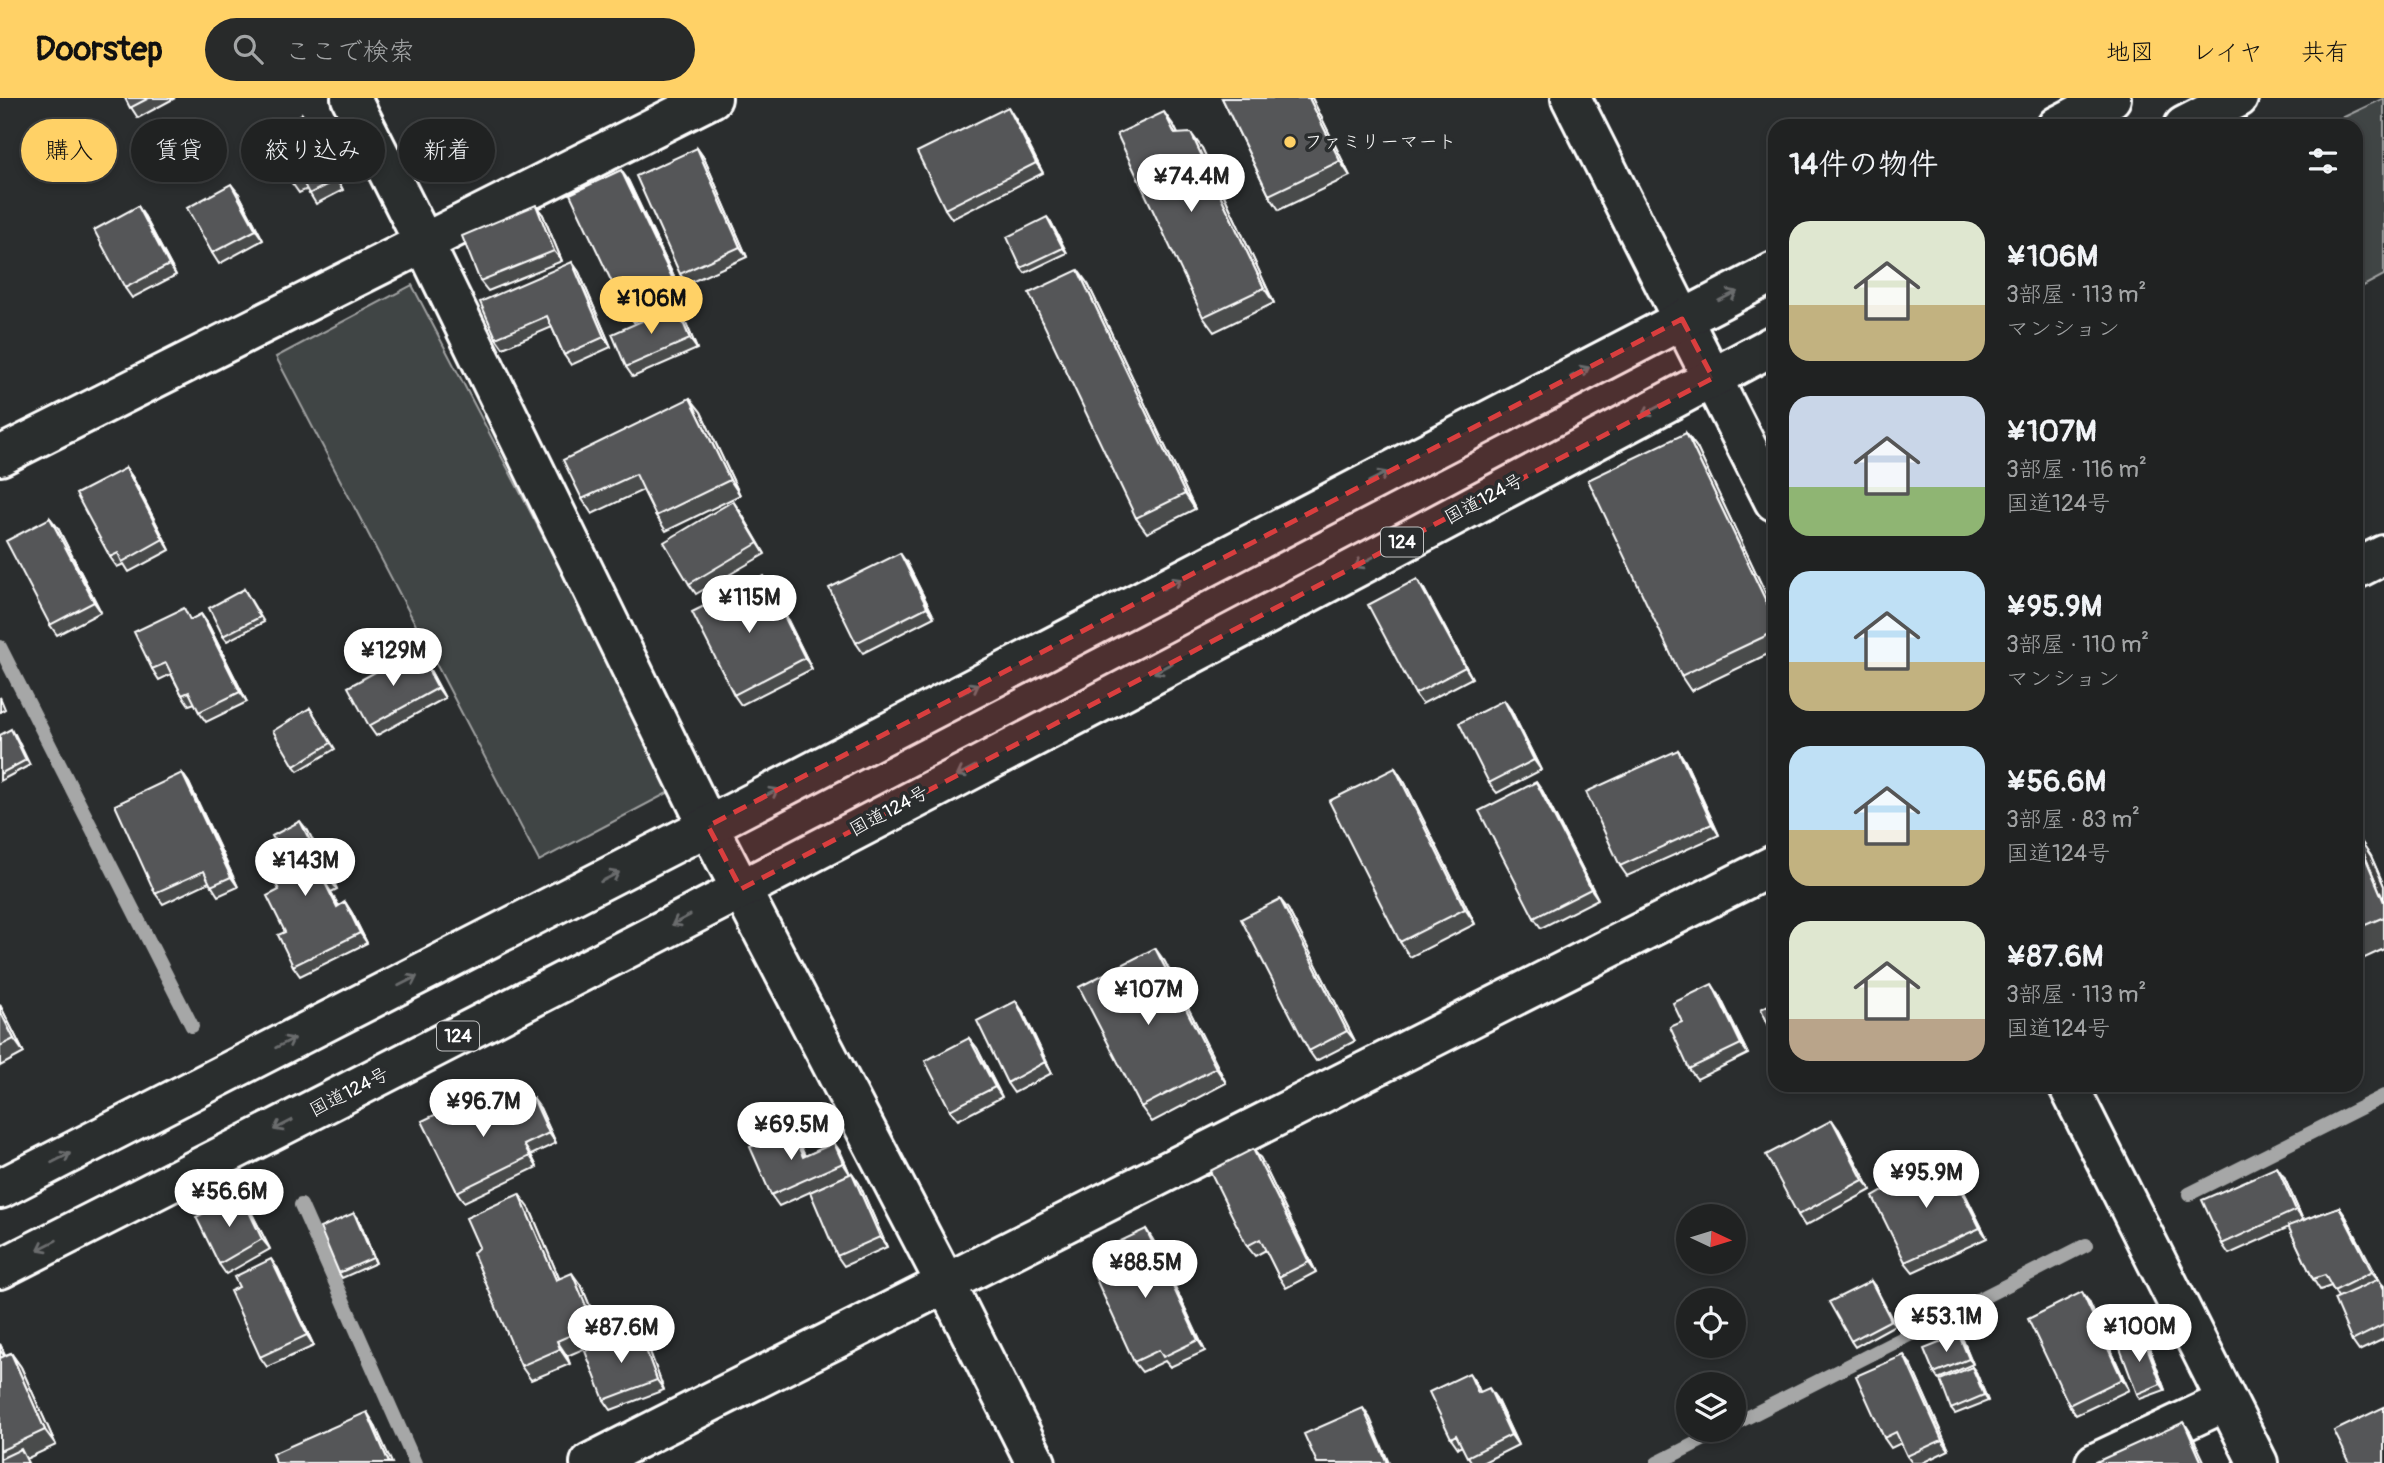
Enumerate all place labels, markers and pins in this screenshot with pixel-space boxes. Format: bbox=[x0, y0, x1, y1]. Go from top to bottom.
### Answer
place label: ファミリーマート bbox=[1304, 130, 1456, 154]
marker: ファミリーマート bbox=[1282, 134, 1298, 150]
pin: ¥74.4M bbox=[1134, 155, 1248, 214]
pin: ¥106M bbox=[602, 276, 700, 336]
pin: ¥115M bbox=[700, 575, 798, 635]
pin: ¥129M bbox=[344, 628, 442, 688]
pin: ¥143M bbox=[256, 838, 354, 898]
pin: ¥107M bbox=[1099, 968, 1197, 1027]
pin: ¥96.7M bbox=[426, 1080, 540, 1139]
pin: ¥69.5M bbox=[734, 1102, 848, 1162]
pin: ¥95.9M bbox=[1869, 1150, 1983, 1210]
pin: ¥56.6M bbox=[172, 1170, 286, 1229]
pin: ¥88.5M bbox=[1088, 1240, 1202, 1300]
pin: ¥53.1M bbox=[1889, 1294, 2003, 1354]
pin: ¥100M bbox=[2090, 1304, 2188, 1364]
pin: ¥87.6M bbox=[564, 1306, 678, 1365]

